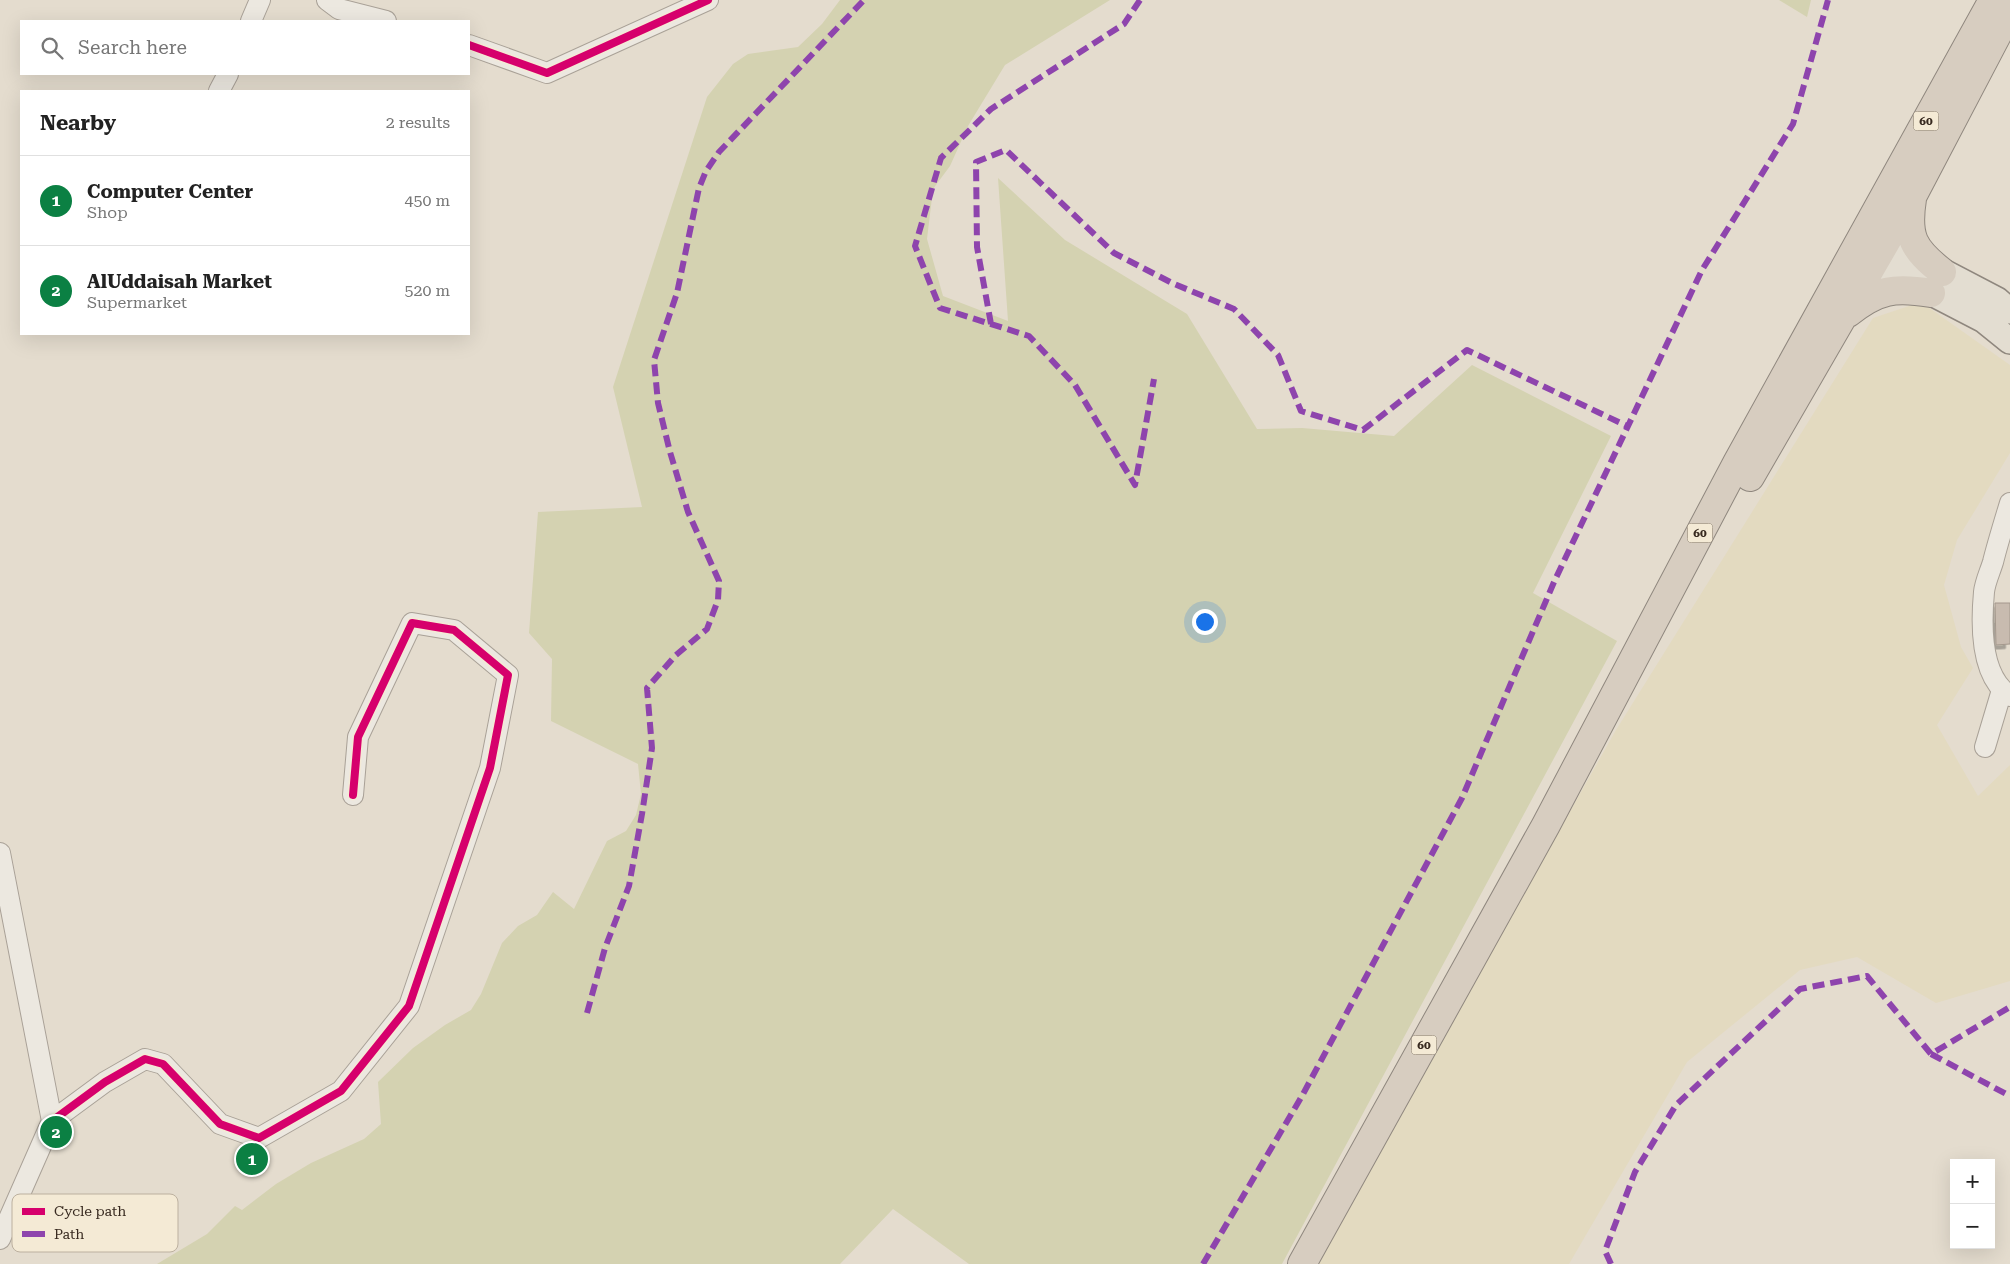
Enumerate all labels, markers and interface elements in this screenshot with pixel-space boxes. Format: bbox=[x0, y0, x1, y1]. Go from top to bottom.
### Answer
search box bbox=[20, 20, 470, 75]
icon: search bbox=[38, 34, 66, 62]
text: Search here bbox=[78, 36, 187, 59]
text: Nearby bbox=[40, 111, 116, 135]
road number: 60 bbox=[1914, 112, 1938, 130]
text: 2 results bbox=[386, 113, 450, 132]
text: Computer Center bbox=[87, 180, 253, 203]
text: 1 bbox=[52, 191, 60, 210]
text: 450 m bbox=[404, 191, 450, 210]
text: Shop bbox=[87, 203, 128, 222]
text: AlUddaisah Market bbox=[87, 270, 272, 293]
text: 2 bbox=[52, 281, 60, 300]
text: 520 m bbox=[404, 281, 450, 300]
text: Supermarket bbox=[87, 293, 187, 312]
road number: 60 bbox=[1688, 524, 1712, 542]
your location bbox=[1192, 609, 1218, 635]
road number: 60 bbox=[1412, 1036, 1436, 1054]
pin: 2 bbox=[40, 1113, 72, 1151]
pin: 1 bbox=[236, 1140, 268, 1178]
map controls bbox=[1950, 1159, 1995, 1249]
button: + bbox=[1950, 1159, 1995, 1204]
legend bbox=[12, 1194, 178, 1252]
text: Cycle path bbox=[54, 1203, 126, 1219]
button: − bbox=[1950, 1204, 1995, 1249]
text: Path bbox=[54, 1226, 84, 1242]

